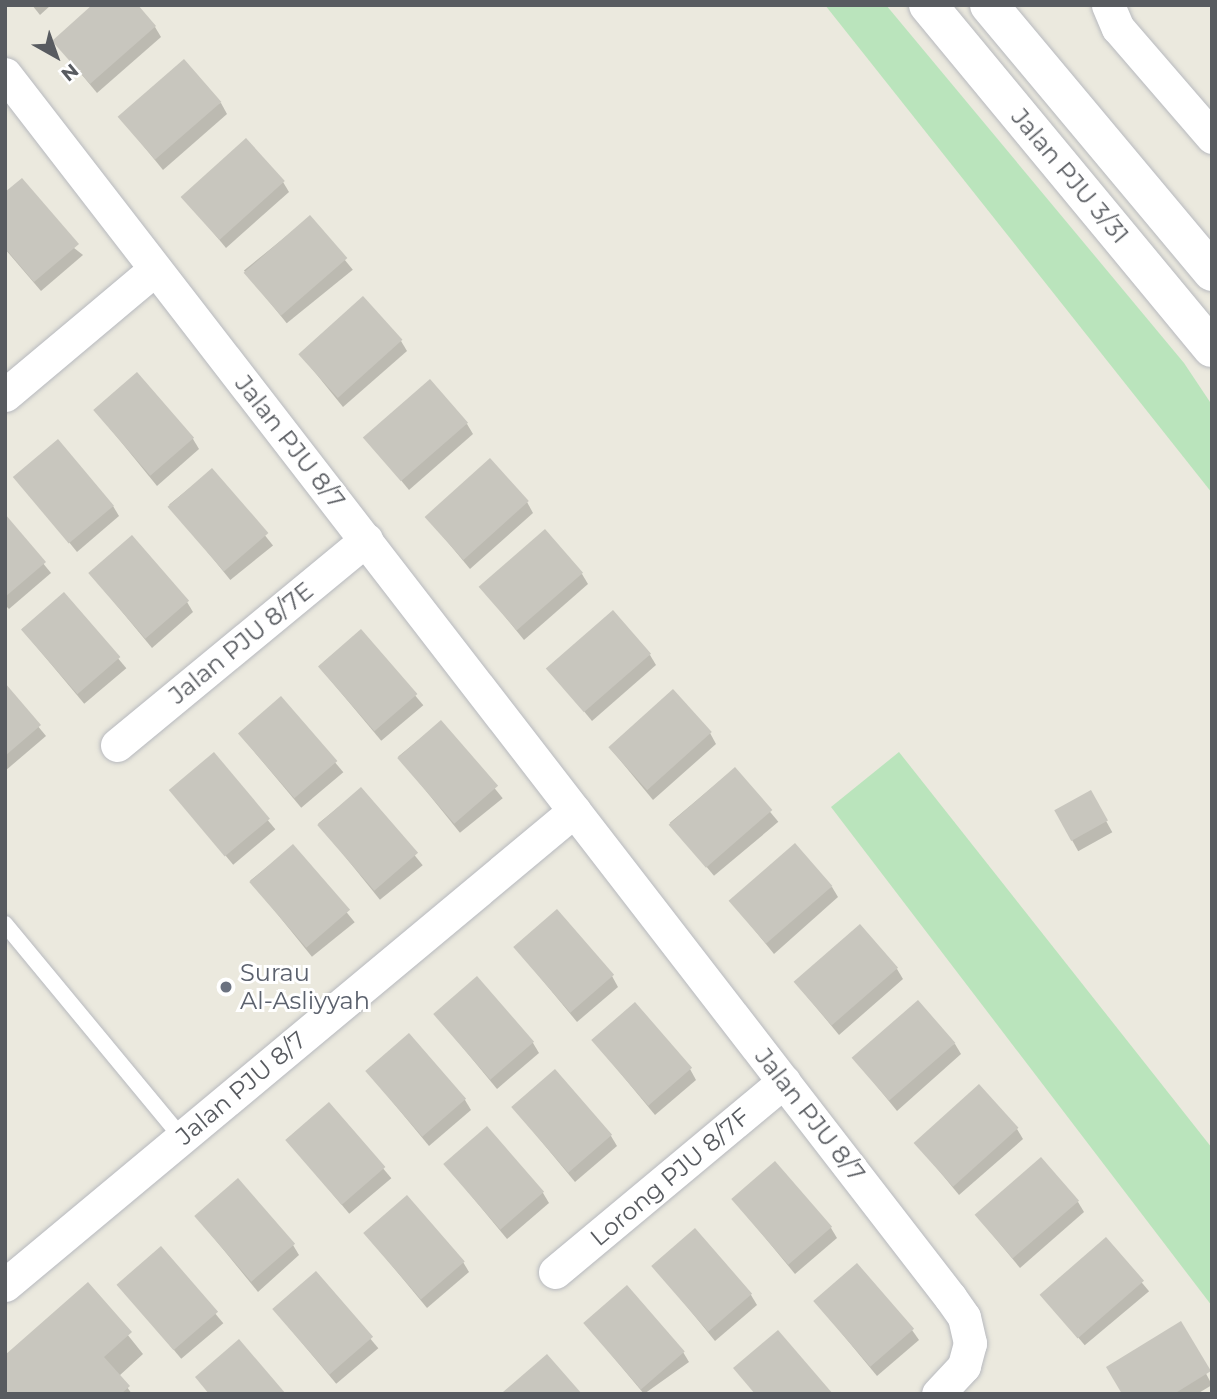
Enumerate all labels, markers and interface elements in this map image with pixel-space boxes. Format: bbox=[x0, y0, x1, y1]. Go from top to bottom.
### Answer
north arrow bbox=[21, 21, 91, 91]
text: N bbox=[57, 59, 83, 86]
street label: Jalan PJU 3/31 bbox=[1005, 103, 1135, 249]
street label: Jalan PJU 8/7 bbox=[229, 370, 351, 514]
street label: Jalan PJU 8/7E bbox=[163, 576, 319, 710]
place label: Surau Al-Asliyyah bbox=[240, 959, 370, 1015]
marker: Surau Al-Asliyyah bbox=[218, 979, 234, 995]
street label: Jalan PJU 8/7 bbox=[170, 1025, 312, 1151]
street label: Jalan PJU 8/7 bbox=[749, 1043, 871, 1187]
street label: Lorong PJU 8/7F bbox=[584, 1102, 756, 1252]

